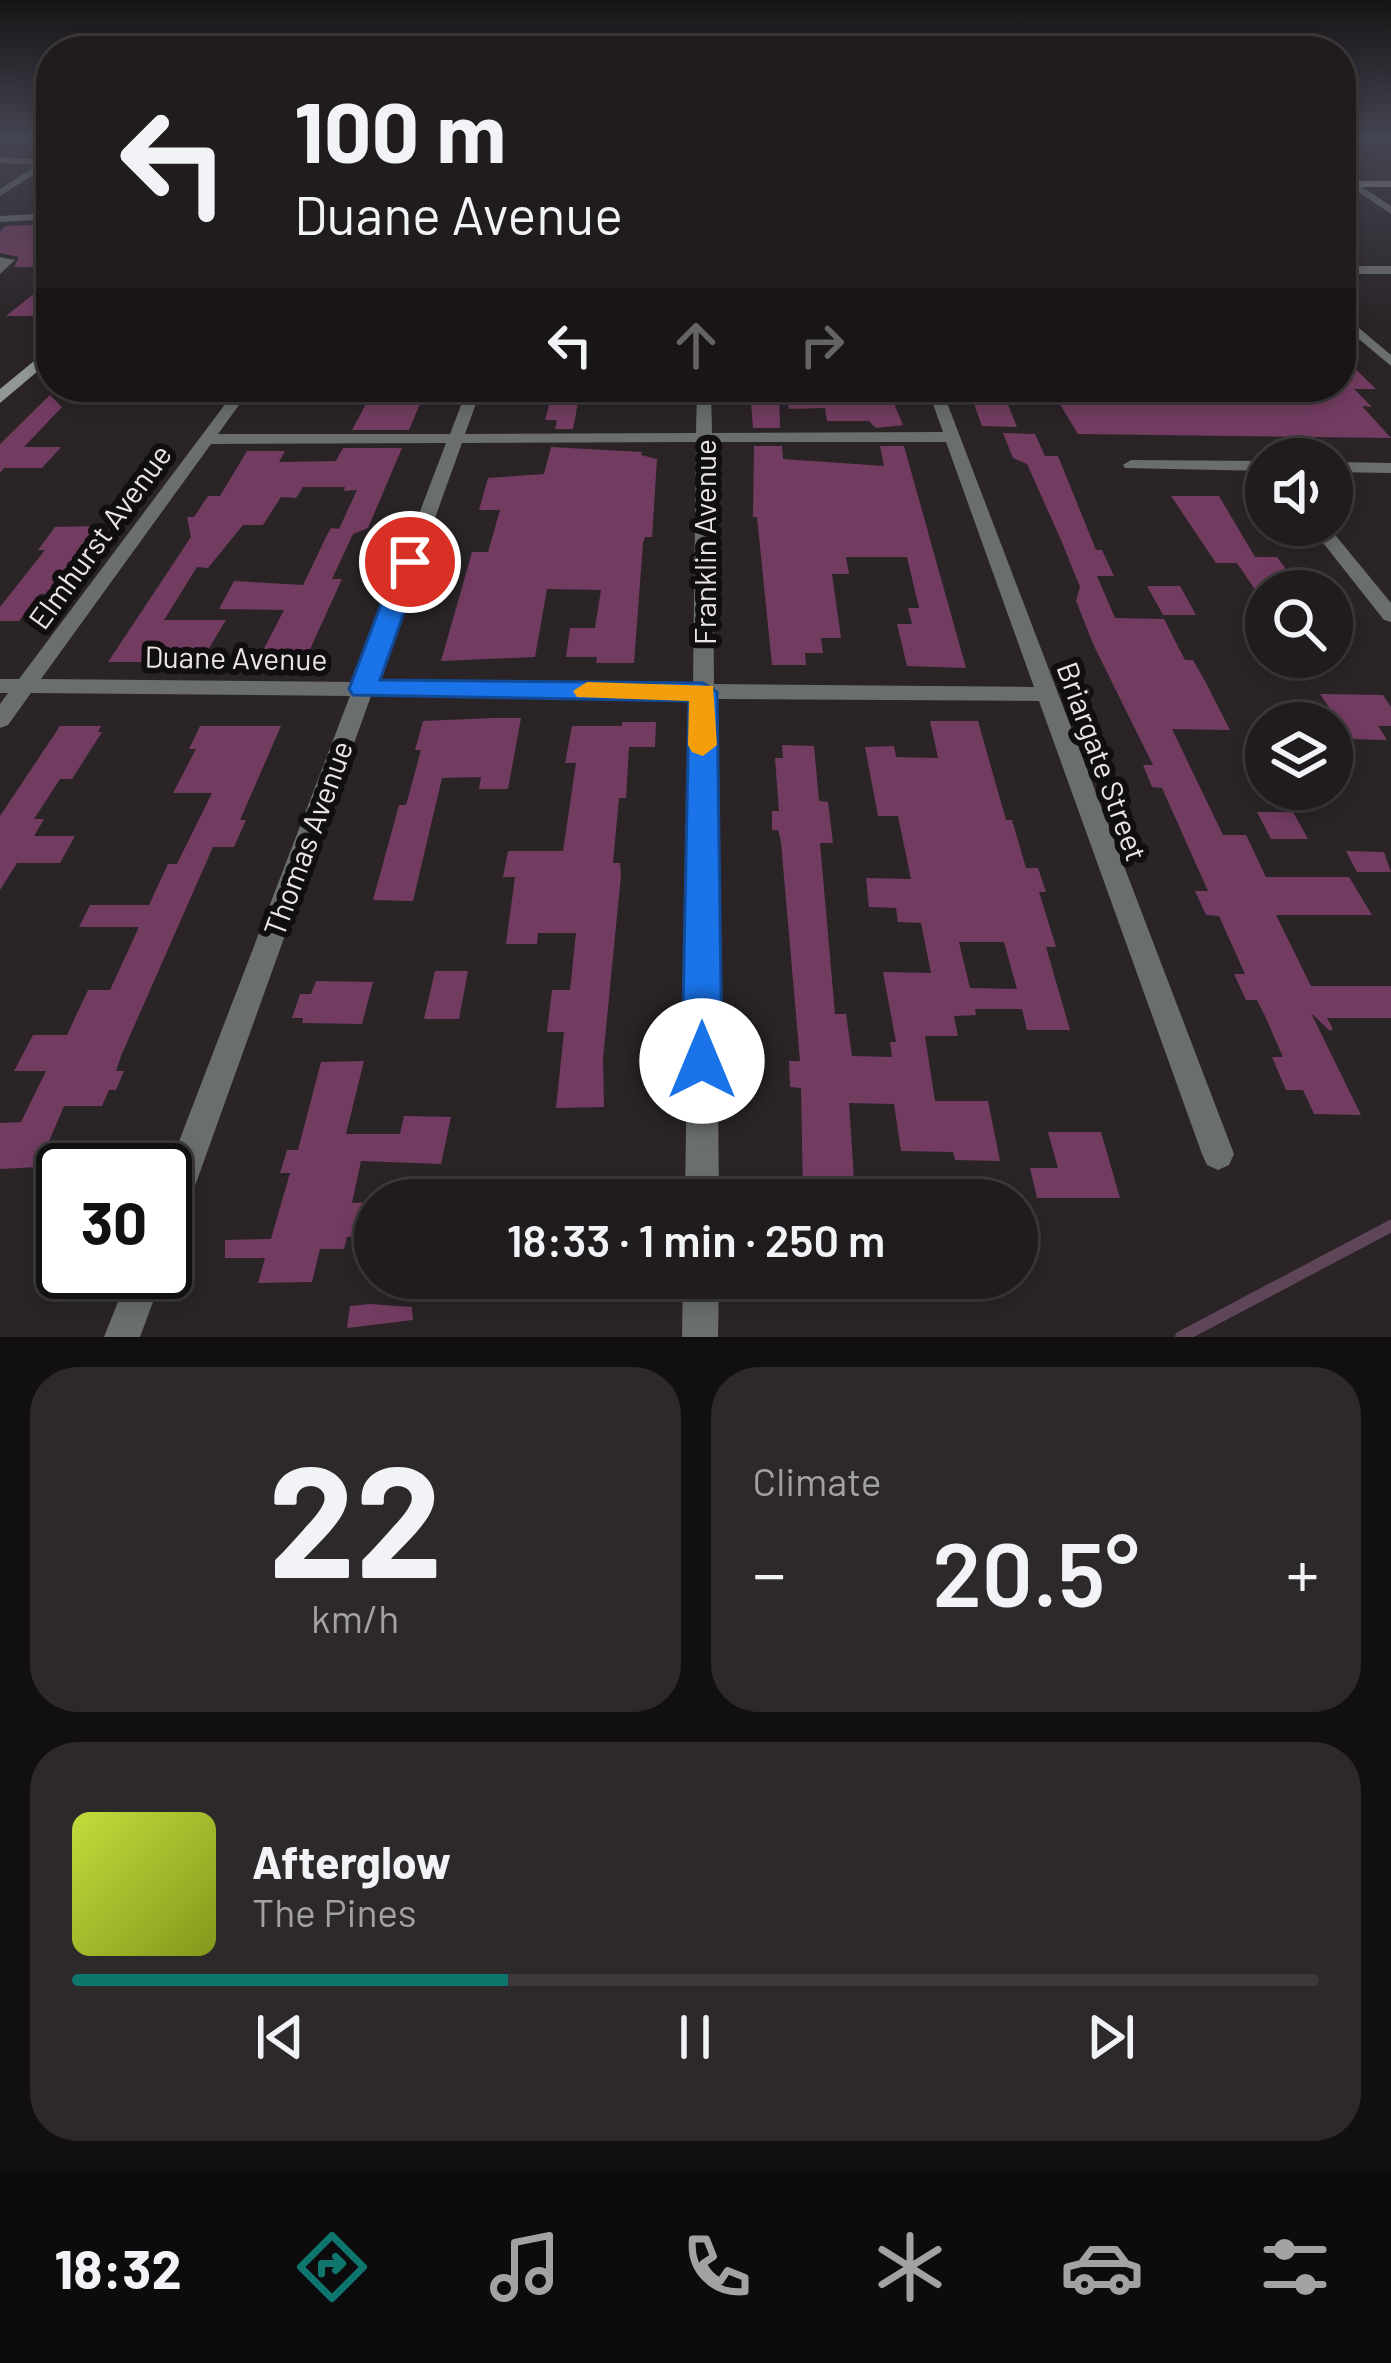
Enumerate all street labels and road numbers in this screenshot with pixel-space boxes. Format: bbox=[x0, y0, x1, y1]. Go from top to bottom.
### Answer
street label: Elmhurst Avenue bbox=[20, 437, 178, 635]
street label: Franklin Avenue bbox=[686, 439, 722, 645]
street label: Duane Avenue bbox=[144, 637, 328, 677]
street label: Briargate Street bbox=[1050, 657, 1156, 865]
street label: Thomas Avenue bbox=[255, 735, 359, 941]

